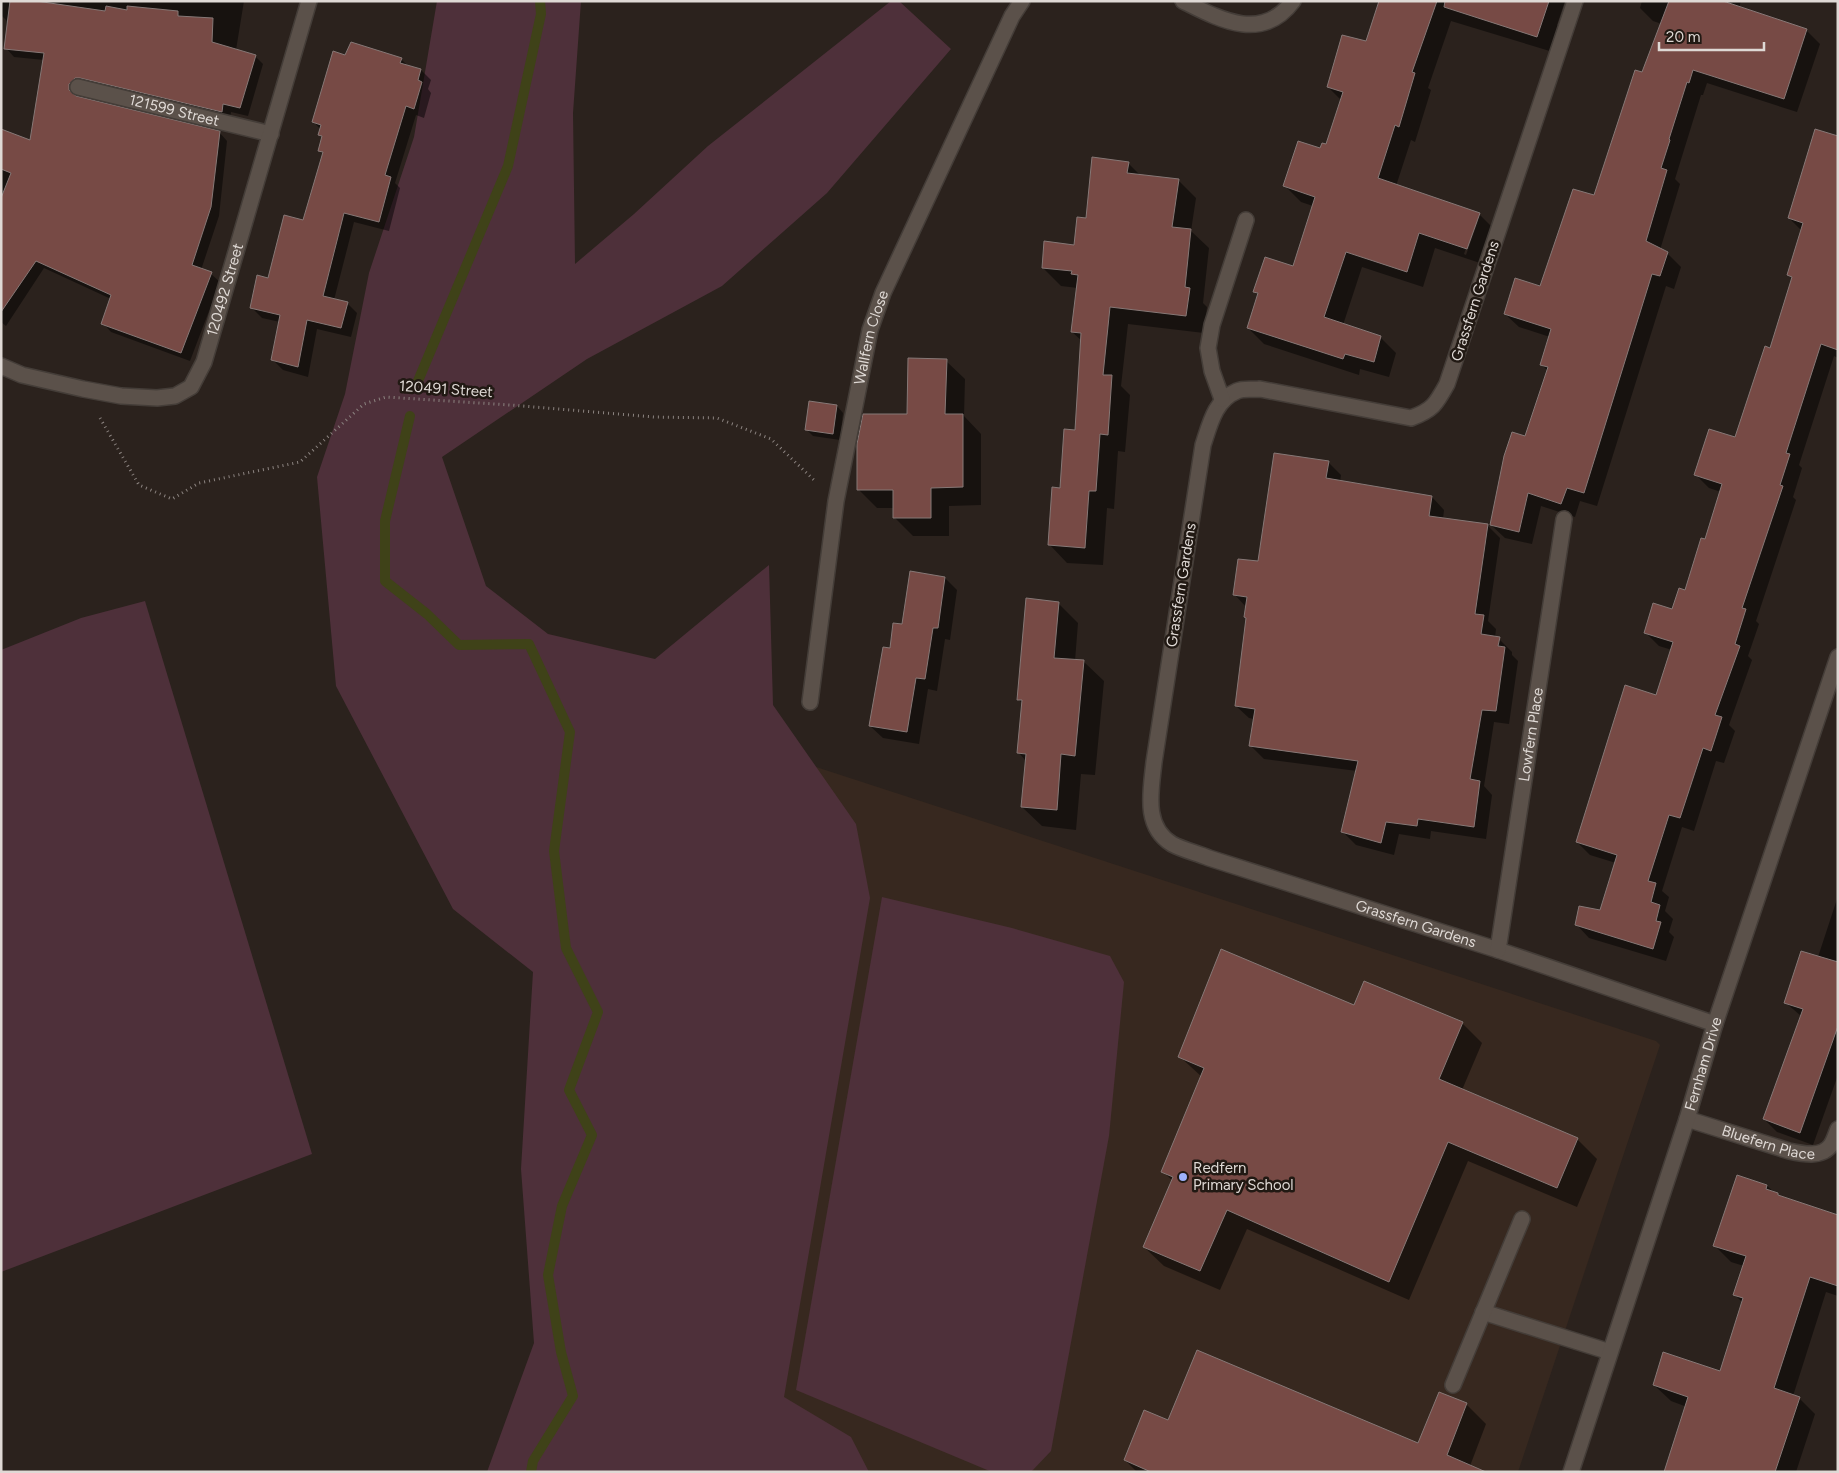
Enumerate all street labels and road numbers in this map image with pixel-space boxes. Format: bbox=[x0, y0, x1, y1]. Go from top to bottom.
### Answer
street label: 121599 Street bbox=[127, 91, 221, 130]
street label: Grassfern Gardens bbox=[1447, 239, 1503, 363]
street label: 120492 Street bbox=[203, 241, 247, 338]
street label: Wallfern Close bbox=[850, 288, 892, 386]
street label: 120491 Street bbox=[399, 377, 494, 401]
street label: Grassfern Gardens bbox=[1162, 522, 1200, 648]
street label: Lowfern Place bbox=[1515, 686, 1547, 783]
street label: Grassfern Gardens bbox=[1353, 896, 1478, 951]
street label: Fernham Drive bbox=[1681, 1015, 1726, 1113]
street label: Bluefern Place bbox=[1720, 1122, 1815, 1163]

